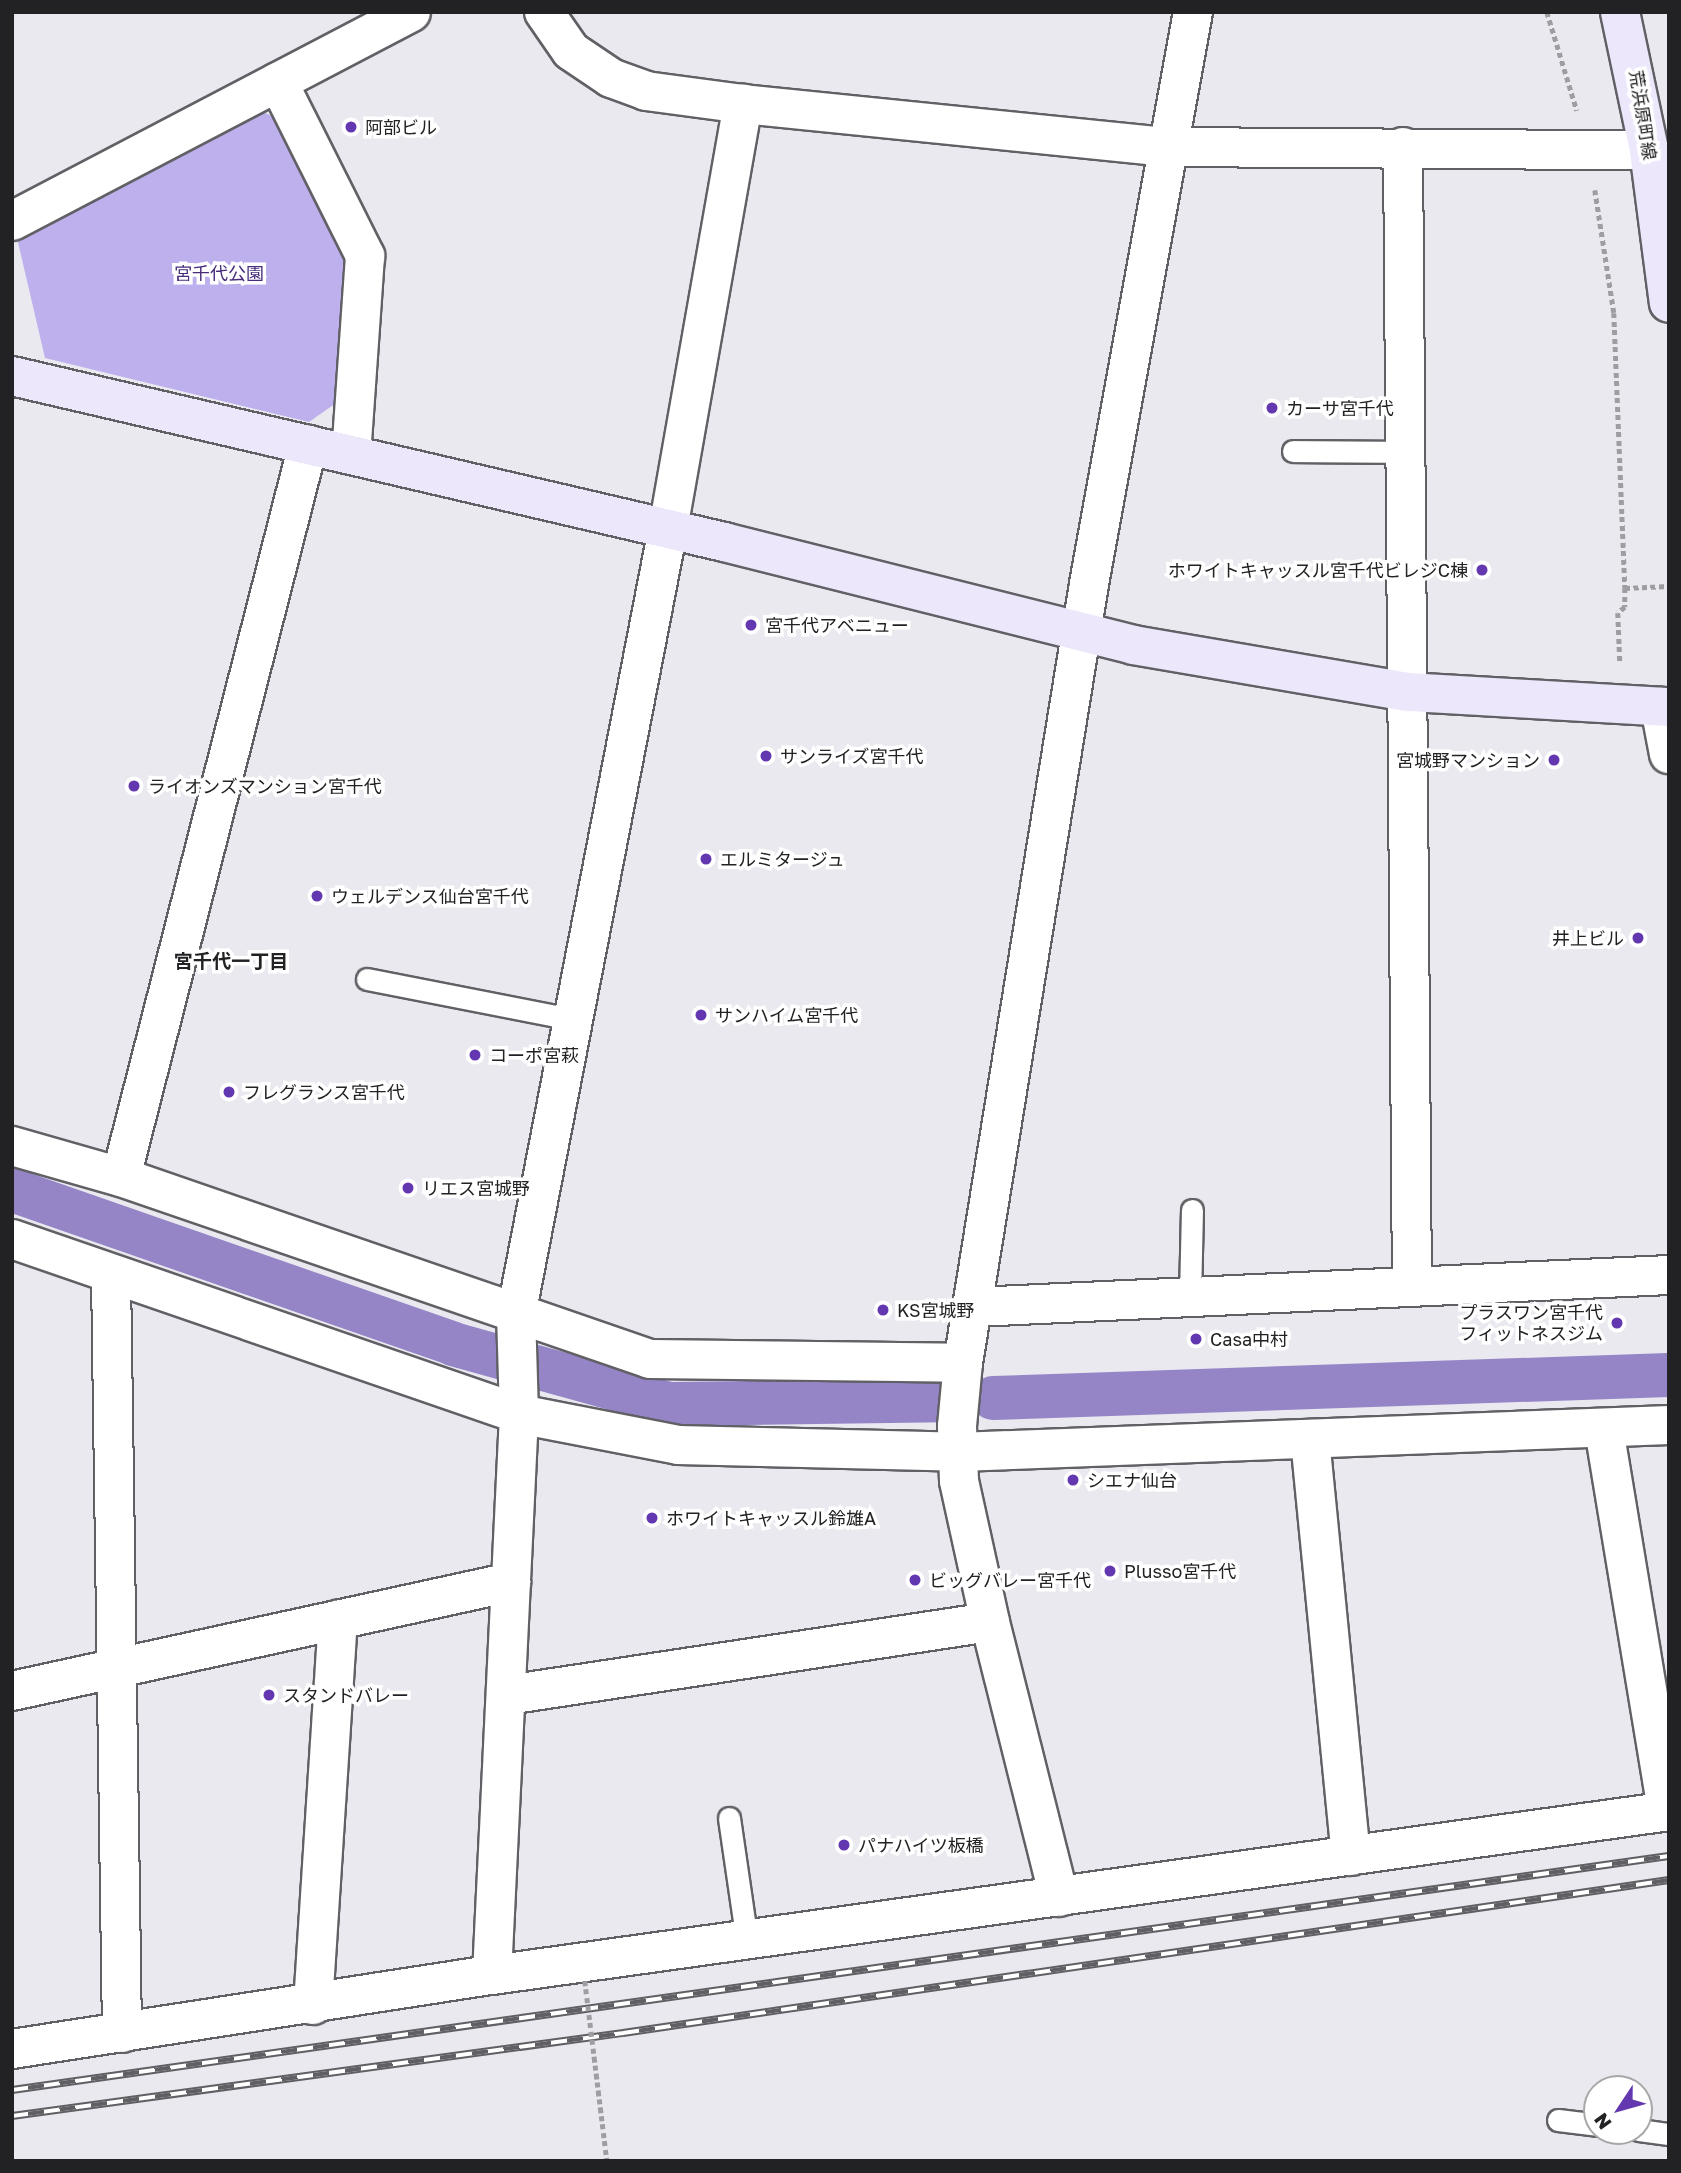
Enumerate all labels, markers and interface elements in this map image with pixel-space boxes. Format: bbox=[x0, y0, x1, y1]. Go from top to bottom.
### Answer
street label: 荒浜原町線 bbox=[1625, 69, 1661, 161]
place label: 阿部ビル bbox=[365, 116, 437, 138]
marker: 阿部ビル bbox=[343, 119, 359, 135]
park label: 宮千代公園 bbox=[174, 262, 264, 284]
place label: カーサ宮千代 bbox=[1286, 397, 1394, 419]
marker: カーサ宮千代 bbox=[1264, 400, 1280, 416]
place label: ホワイトキャッスル宮千代ビレジC棟 bbox=[1168, 559, 1468, 581]
marker: ホワイトキャッスル宮千代ビレジC棟 bbox=[1474, 562, 1490, 578]
place label: 宮千代アベニュー bbox=[765, 614, 909, 636]
marker: 宮千代アベニュー bbox=[743, 617, 759, 633]
place label: サンライズ宮千代 bbox=[780, 745, 924, 767]
marker: サンライズ宮千代 bbox=[758, 748, 774, 764]
place label: 宮城野マンション bbox=[1396, 749, 1540, 771]
marker: 宮城野マンション bbox=[1546, 752, 1562, 768]
place label: ライオンズマンション宮千代 bbox=[148, 775, 382, 797]
marker: ライオンズマンション宮千代 bbox=[126, 778, 142, 794]
place label: エルミタージュ bbox=[720, 848, 846, 870]
marker: エルミタージュ bbox=[698, 851, 714, 867]
place label: ウェルデンス仙台宮千代 bbox=[331, 885, 529, 907]
marker: ウェルデンス仙台宮千代 bbox=[309, 888, 325, 904]
place label: 井上ビル bbox=[1552, 927, 1624, 949]
marker: 井上ビル bbox=[1630, 930, 1646, 946]
district label: 宮千代一丁目 bbox=[174, 950, 288, 972]
place label: サンハイム宮千代 bbox=[715, 1004, 859, 1026]
marker: サンハイム宮千代 bbox=[693, 1007, 709, 1023]
place label: コーポ宮萩 bbox=[489, 1044, 579, 1066]
marker: コーポ宮萩 bbox=[467, 1047, 483, 1063]
place label: フレグランス宮千代 bbox=[243, 1081, 405, 1103]
marker: フレグランス宮千代 bbox=[221, 1084, 237, 1100]
place label: リエス宮城野 bbox=[422, 1177, 530, 1199]
marker: リエス宮城野 bbox=[400, 1180, 416, 1196]
place label: KS宮城野 bbox=[897, 1299, 975, 1321]
marker: KS宮城野 bbox=[875, 1302, 891, 1318]
place label: プラスワン宮千代 フィットネスジム bbox=[1459, 1302, 1603, 1344]
marker: プラスワン宮千代 フィットネスジム bbox=[1609, 1315, 1625, 1331]
place label: Casa中村 bbox=[1210, 1328, 1288, 1350]
marker: Casa中村 bbox=[1188, 1331, 1204, 1347]
place label: シエナ仙台 bbox=[1087, 1469, 1177, 1491]
marker: シエナ仙台 bbox=[1065, 1472, 1081, 1488]
place label: ホワイトキャッスル鈴雄A bbox=[666, 1507, 876, 1529]
marker: ホワイトキャッスル鈴雄A bbox=[644, 1510, 660, 1526]
place label: Plusso宮千代 bbox=[1124, 1560, 1236, 1582]
marker: Plusso宮千代 bbox=[1102, 1563, 1118, 1579]
place label: ビッグバレー宮千代 bbox=[929, 1569, 1091, 1591]
marker: ビッグバレー宮千代 bbox=[907, 1572, 923, 1588]
place label: スタンドバレー bbox=[283, 1684, 409, 1706]
marker: スタンドバレー bbox=[261, 1687, 277, 1703]
place label: パナハイツ板橋 bbox=[858, 1834, 984, 1856]
marker: パナハイツ板橋 bbox=[836, 1837, 852, 1853]
north arrow bbox=[1583, 2075, 1653, 2145]
text: N bbox=[1589, 2109, 1616, 2134]

